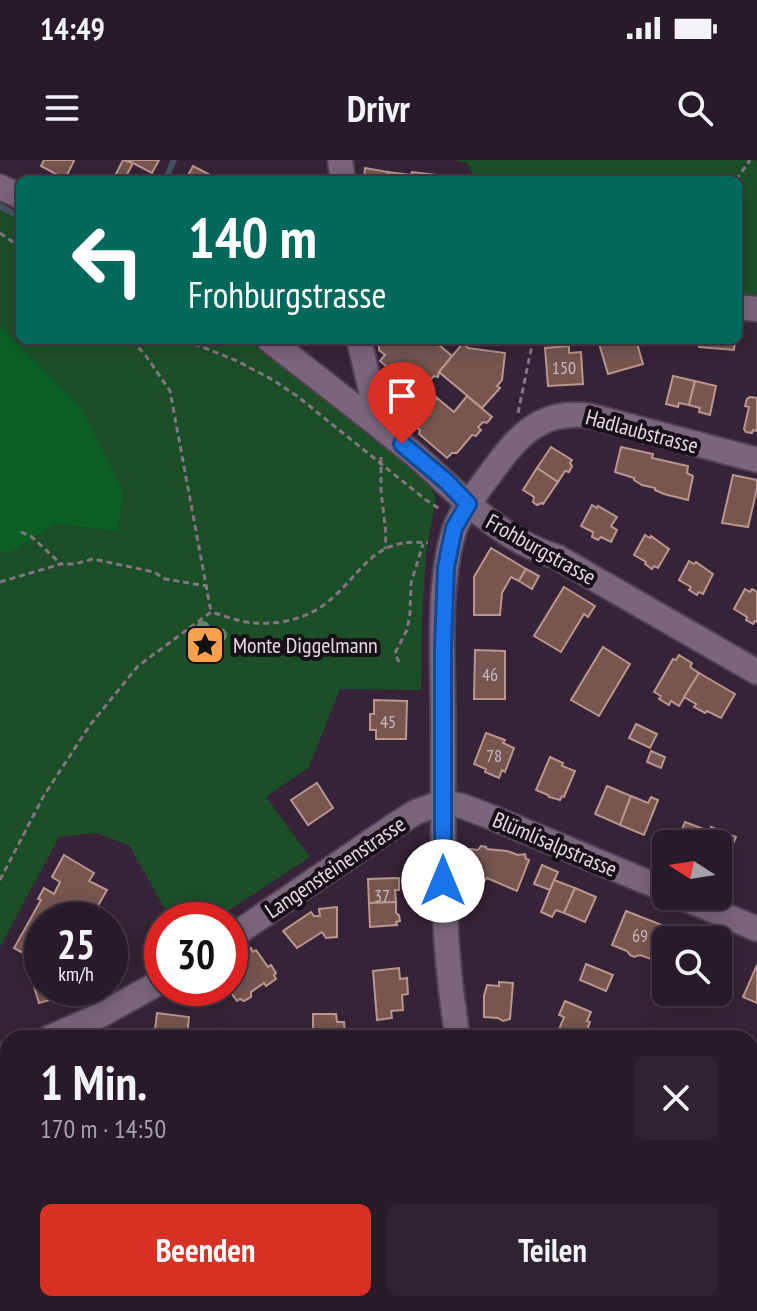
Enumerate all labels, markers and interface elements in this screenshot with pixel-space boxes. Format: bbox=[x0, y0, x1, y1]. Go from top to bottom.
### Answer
text: 14:49 bbox=[40, 9, 105, 48]
text: Drivr bbox=[347, 85, 410, 132]
icon: menu bbox=[40, 86, 84, 130]
icon: search bbox=[673, 86, 717, 130]
text: 140 m bbox=[188, 201, 317, 273]
icon: left bbox=[56, 208, 160, 312]
text: Frohburgstrasse bbox=[188, 271, 386, 318]
house number: 150 bbox=[552, 356, 576, 379]
pin bbox=[368, 362, 436, 444]
icon: arrive bbox=[380, 374, 424, 418]
street label: Hadlaubstrasse bbox=[583, 403, 701, 459]
street label: Frohburgstrasse bbox=[481, 507, 601, 591]
place icon: Monte Diggelmann bbox=[184, 624, 226, 666]
place label: Monte Diggelmann bbox=[233, 631, 378, 659]
house number: 46 bbox=[482, 663, 498, 686]
house number: 45 bbox=[380, 710, 396, 733]
house number: 78 bbox=[486, 744, 502, 767]
street label: Blümlisalpstrasse bbox=[489, 805, 621, 883]
street label: Langensteinenstrasse bbox=[259, 810, 411, 924]
north arrow bbox=[652, 830, 732, 910]
map controls bbox=[652, 830, 732, 1006]
position arrow bbox=[401, 839, 485, 923]
house number: 37 bbox=[374, 884, 390, 907]
speed limit sign: 30 bbox=[144, 902, 248, 1006]
text: 25 bbox=[57, 918, 95, 970]
house number: 69 bbox=[632, 924, 648, 947]
button: search bbox=[652, 926, 732, 1006]
text: km/h bbox=[58, 961, 94, 987]
text: 1 Min. bbox=[40, 1051, 147, 1113]
button: close bbox=[634, 1056, 718, 1140]
text: 170 m · 14:50 bbox=[40, 1112, 166, 1145]
button: Beenden bbox=[40, 1204, 371, 1296]
button: Teilen bbox=[387, 1204, 718, 1296]

